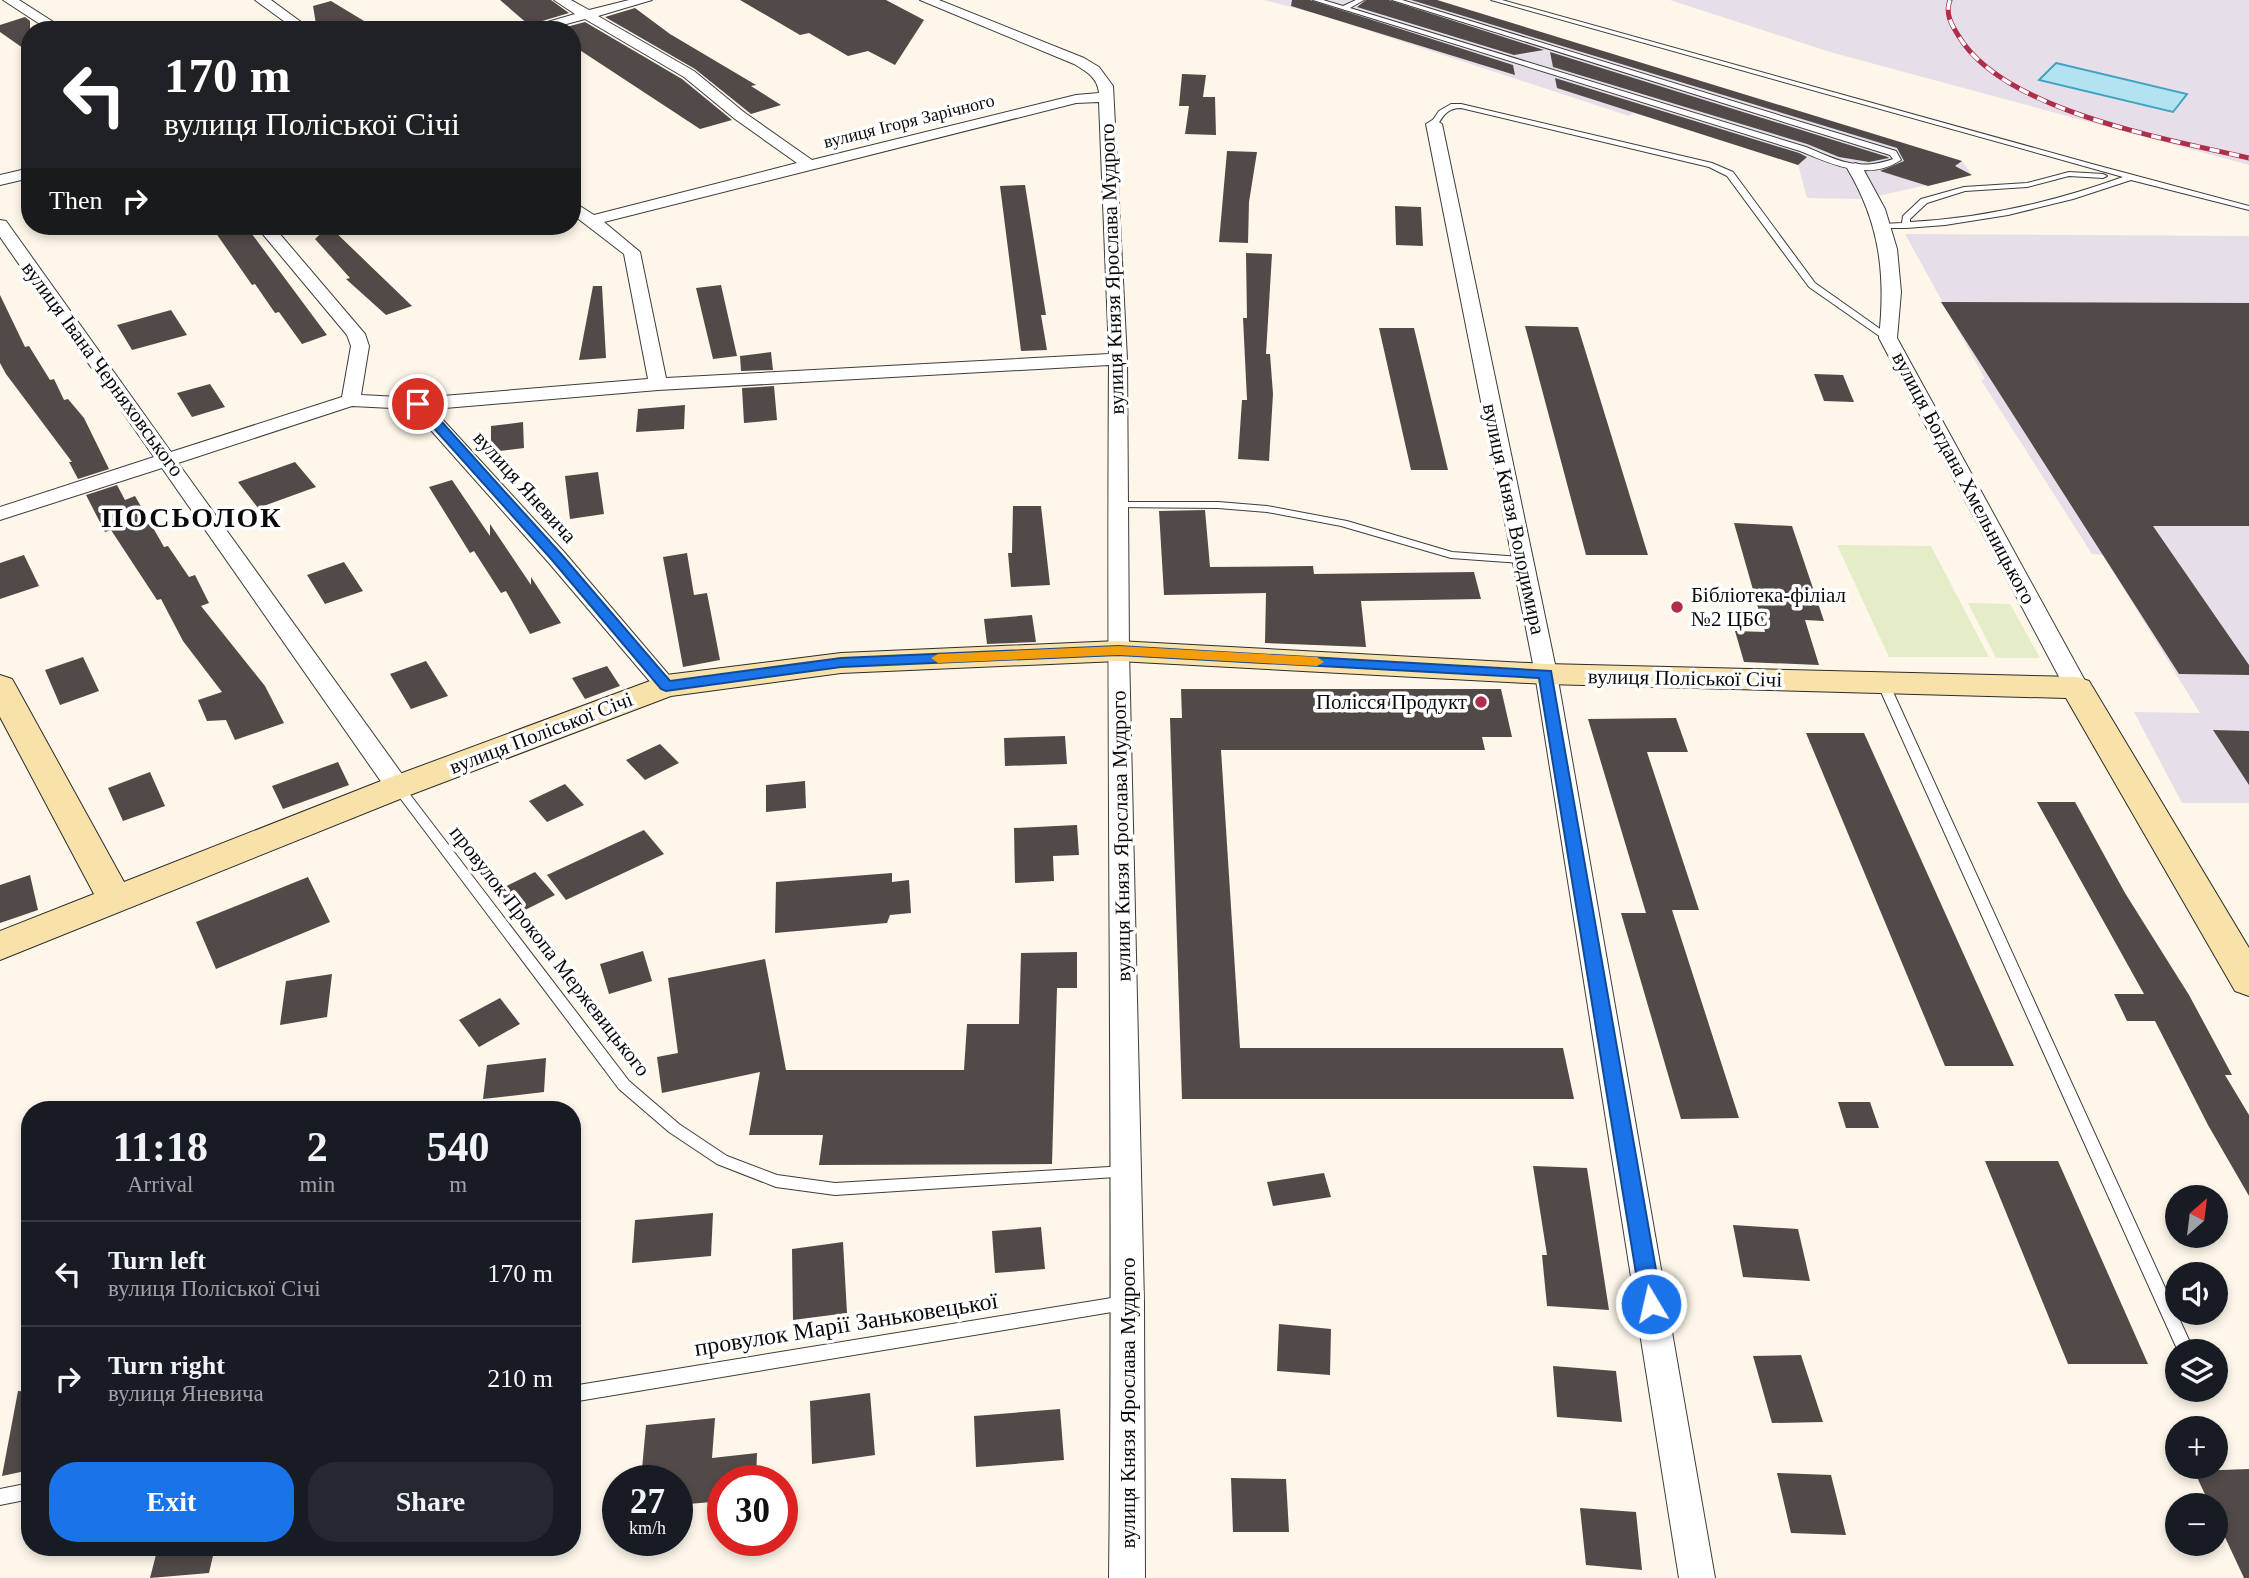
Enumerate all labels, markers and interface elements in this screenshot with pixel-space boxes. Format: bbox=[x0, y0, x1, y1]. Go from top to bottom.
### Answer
text: 170 m bbox=[164, 48, 291, 103]
icon: left bbox=[49, 49, 140, 140]
street label: вулиця Ігоря Зарічного bbox=[821, 90, 997, 152]
text: вулиця Поліської Січі bbox=[164, 106, 460, 142]
street label: вулиця Князя Ярослава Мудрого bbox=[1095, 123, 1129, 415]
icon: right bbox=[116, 182, 154, 220]
text: Then bbox=[49, 186, 102, 215]
street label: вулиця Івана Черняховського bbox=[17, 257, 189, 481]
street label: вулиця Богдана Хмельницького bbox=[1887, 348, 2041, 608]
pin bbox=[388, 374, 448, 434]
icon: arrive bbox=[399, 385, 437, 423]
street label: вулиця Князя Володимира bbox=[1478, 401, 1550, 637]
street label: вулиця Яневича bbox=[468, 426, 582, 548]
district label: ПОСЬОЛОК bbox=[101, 502, 283, 533]
place label: Бібліотека-філіал №2 ЦБС bbox=[1691, 583, 1846, 631]
marker: Бібліотека-філіал №2 ЦБС bbox=[1669, 599, 1685, 615]
street label: вулиця Поліської Січі bbox=[1588, 664, 1782, 692]
street label: вулиця Поліської Січі bbox=[446, 687, 636, 779]
street label: вулиця Князя Ярослава Мудрого bbox=[1106, 690, 1136, 982]
place label: Полісся Продукт bbox=[1316, 690, 1467, 714]
marker: Полісся Продукт bbox=[1473, 694, 1489, 710]
street label: провулок Прокопа Мержевицького bbox=[445, 821, 655, 1081]
text: 11:18 bbox=[112, 1124, 208, 1170]
text: 2 bbox=[307, 1124, 328, 1170]
text: 540 bbox=[427, 1124, 490, 1170]
text: Arrival bbox=[127, 1172, 193, 1197]
text: min bbox=[299, 1172, 335, 1197]
text: m bbox=[449, 1172, 467, 1197]
north arrow bbox=[2165, 1185, 2228, 1248]
map controls bbox=[2165, 1185, 2228, 1556]
text: Turn left bbox=[108, 1246, 206, 1275]
icon: left bbox=[49, 1255, 87, 1293]
street label: вулиця Князя Ярослава Мудрого bbox=[1116, 1257, 1140, 1549]
text: 170 m bbox=[487, 1259, 553, 1288]
button: sound bbox=[2165, 1262, 2228, 1325]
position arrow bbox=[1614, 1267, 1688, 1341]
text: вулиця Поліської Січі bbox=[108, 1276, 321, 1301]
street label: провулок Марії Заньковецької bbox=[692, 1287, 1000, 1361]
button: layers bbox=[2165, 1339, 2228, 1402]
text: Turn right bbox=[108, 1351, 225, 1380]
icon: right bbox=[49, 1360, 87, 1398]
text: 210 m bbox=[487, 1364, 553, 1393]
text: вулиця Яневича bbox=[108, 1381, 264, 1406]
button: + bbox=[2165, 1416, 2228, 1479]
button: Exit bbox=[49, 1462, 294, 1542]
button: Share bbox=[308, 1462, 553, 1542]
speed limit sign: 30 bbox=[707, 1465, 798, 1556]
text: 27 bbox=[630, 1482, 665, 1521]
button: − bbox=[2165, 1493, 2228, 1556]
text: km/h bbox=[629, 1518, 666, 1538]

